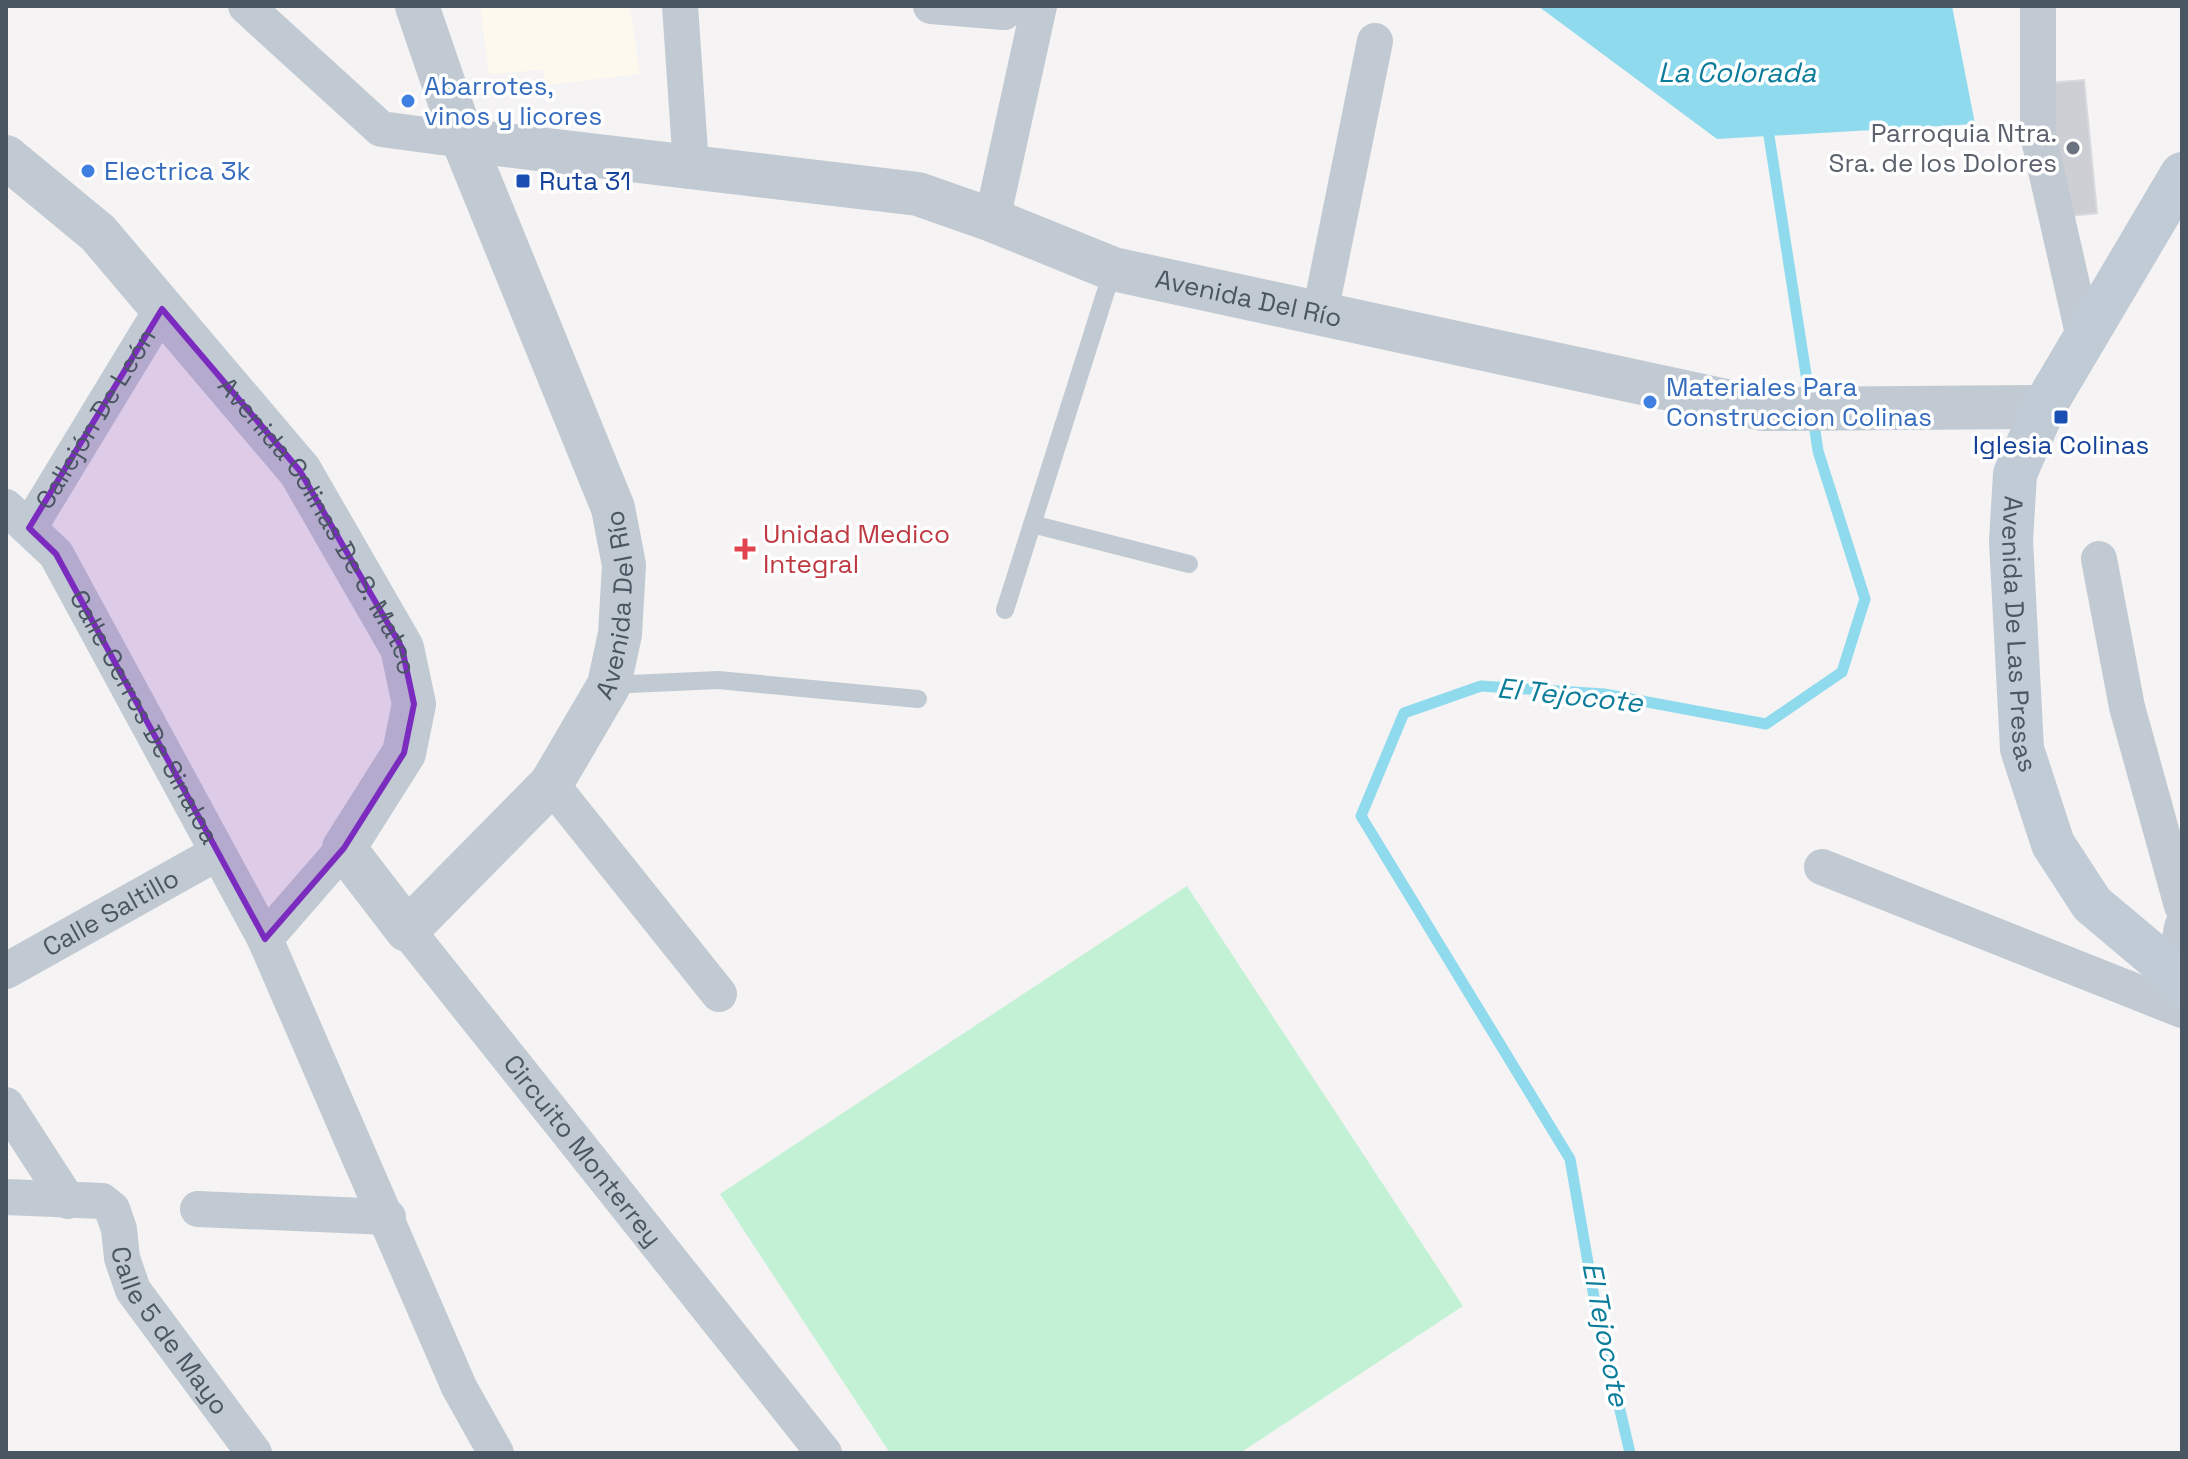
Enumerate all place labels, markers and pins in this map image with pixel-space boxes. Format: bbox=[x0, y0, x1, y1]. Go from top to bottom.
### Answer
place label: Abarrotes, vinos y licores bbox=[424, 69, 602, 133]
marker: Abarrotes, vinos y licores bbox=[399, 92, 417, 110]
place label: Parroquia Ntra. Sra. de los Dolores bbox=[1829, 116, 2057, 180]
marker: Parroquia Ntra. Sra. de los Dolores bbox=[2064, 139, 2082, 157]
place label: Electrica 3k bbox=[104, 154, 250, 188]
marker: Electrica 3k bbox=[79, 162, 97, 180]
place label: Ruta 31 bbox=[539, 164, 631, 198]
marker: Ruta 31 bbox=[514, 172, 532, 190]
place label: Materiales Para Construccion Colinas bbox=[1666, 370, 1932, 434]
marker: Materiales Para Construccion Colinas bbox=[1641, 393, 1659, 411]
marker: Iglesia Colinas bbox=[2052, 408, 2070, 426]
place label: Iglesia Colinas bbox=[1973, 428, 2149, 462]
place label: Unidad Medico Integral bbox=[763, 517, 950, 581]
marker: Unidad Medico Integral bbox=[734, 538, 756, 560]

